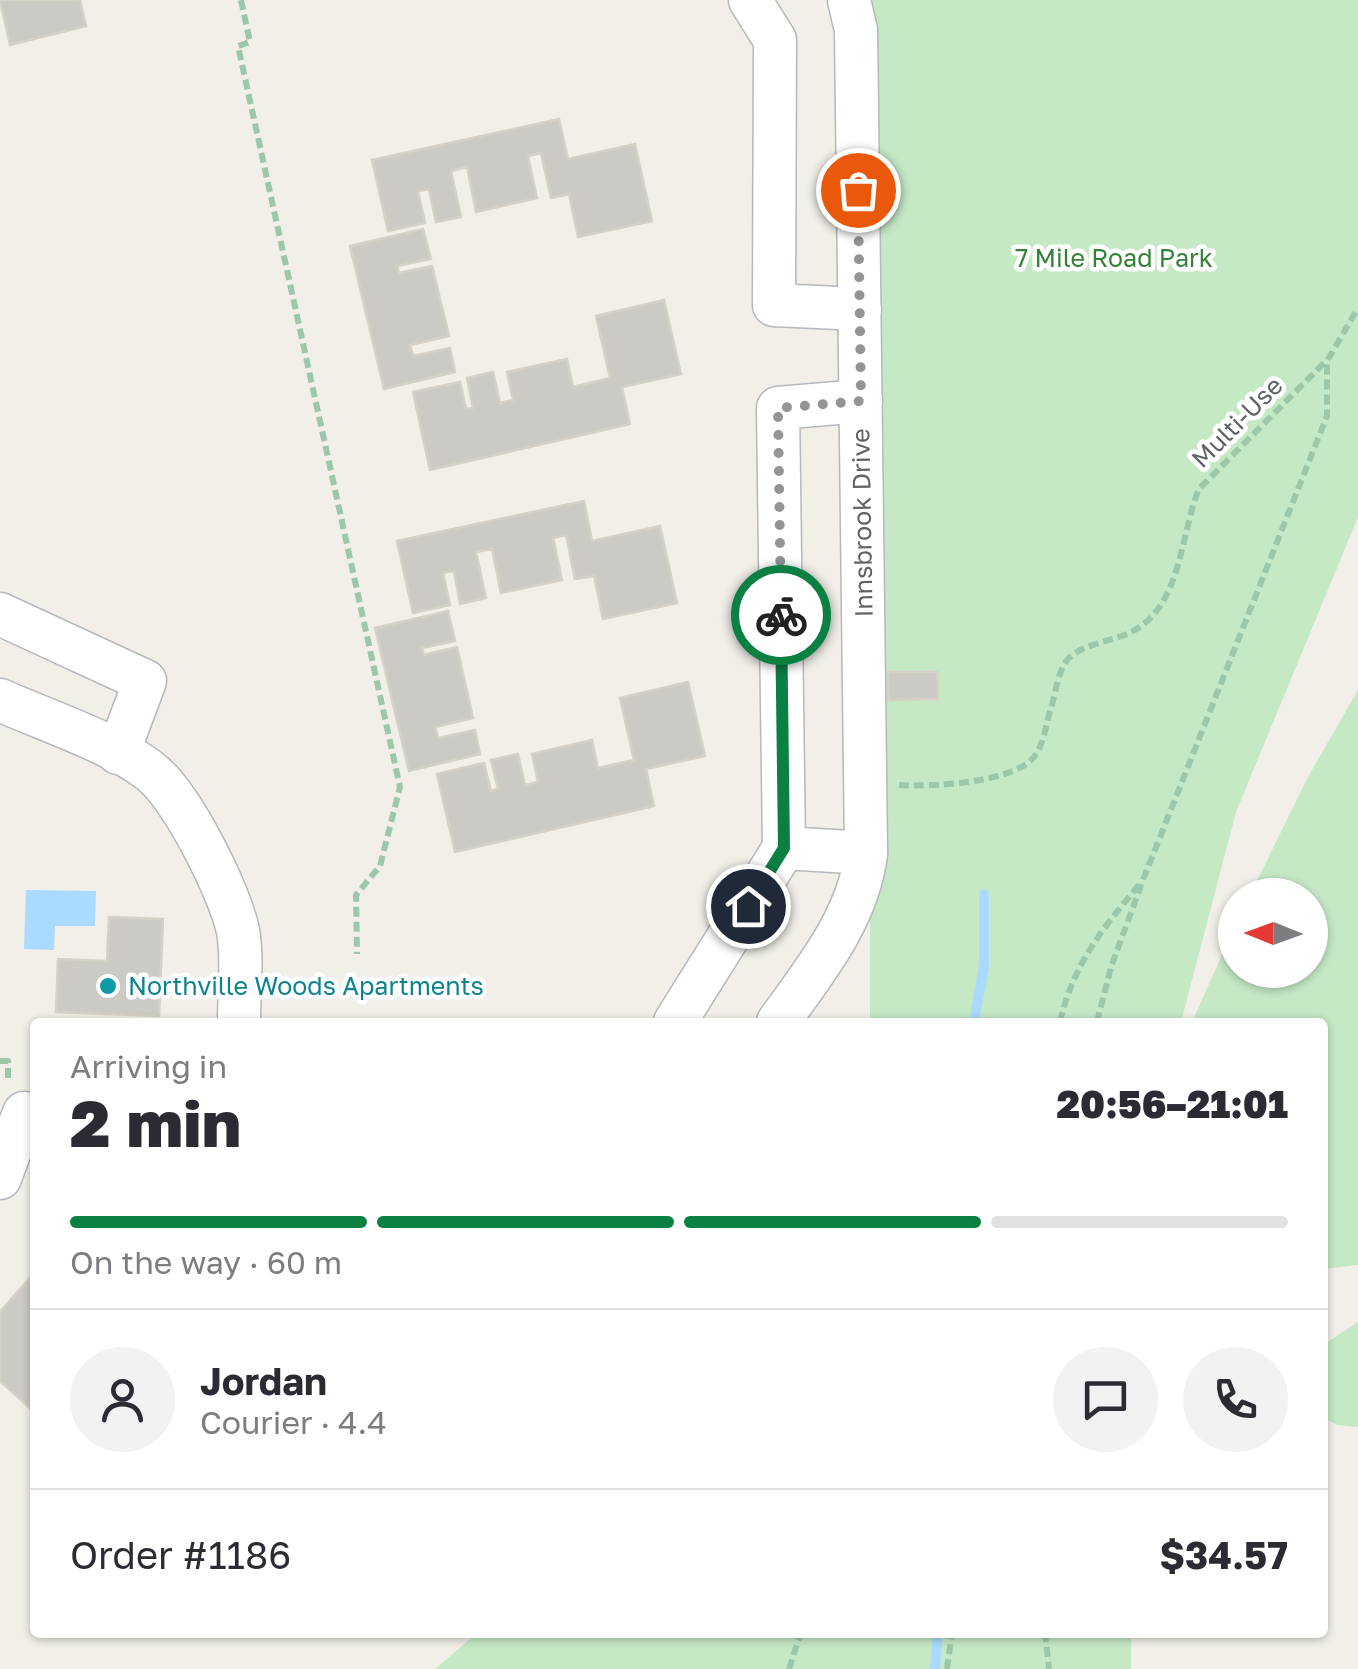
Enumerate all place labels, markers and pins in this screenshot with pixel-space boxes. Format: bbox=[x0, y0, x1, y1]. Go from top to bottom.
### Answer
pin bbox=[816, 148, 901, 233]
pin bbox=[706, 864, 791, 949]
place label: Northville Woods Apartments bbox=[128, 970, 484, 1001]
marker: Northville Woods Apartments bbox=[97, 975, 119, 997]

